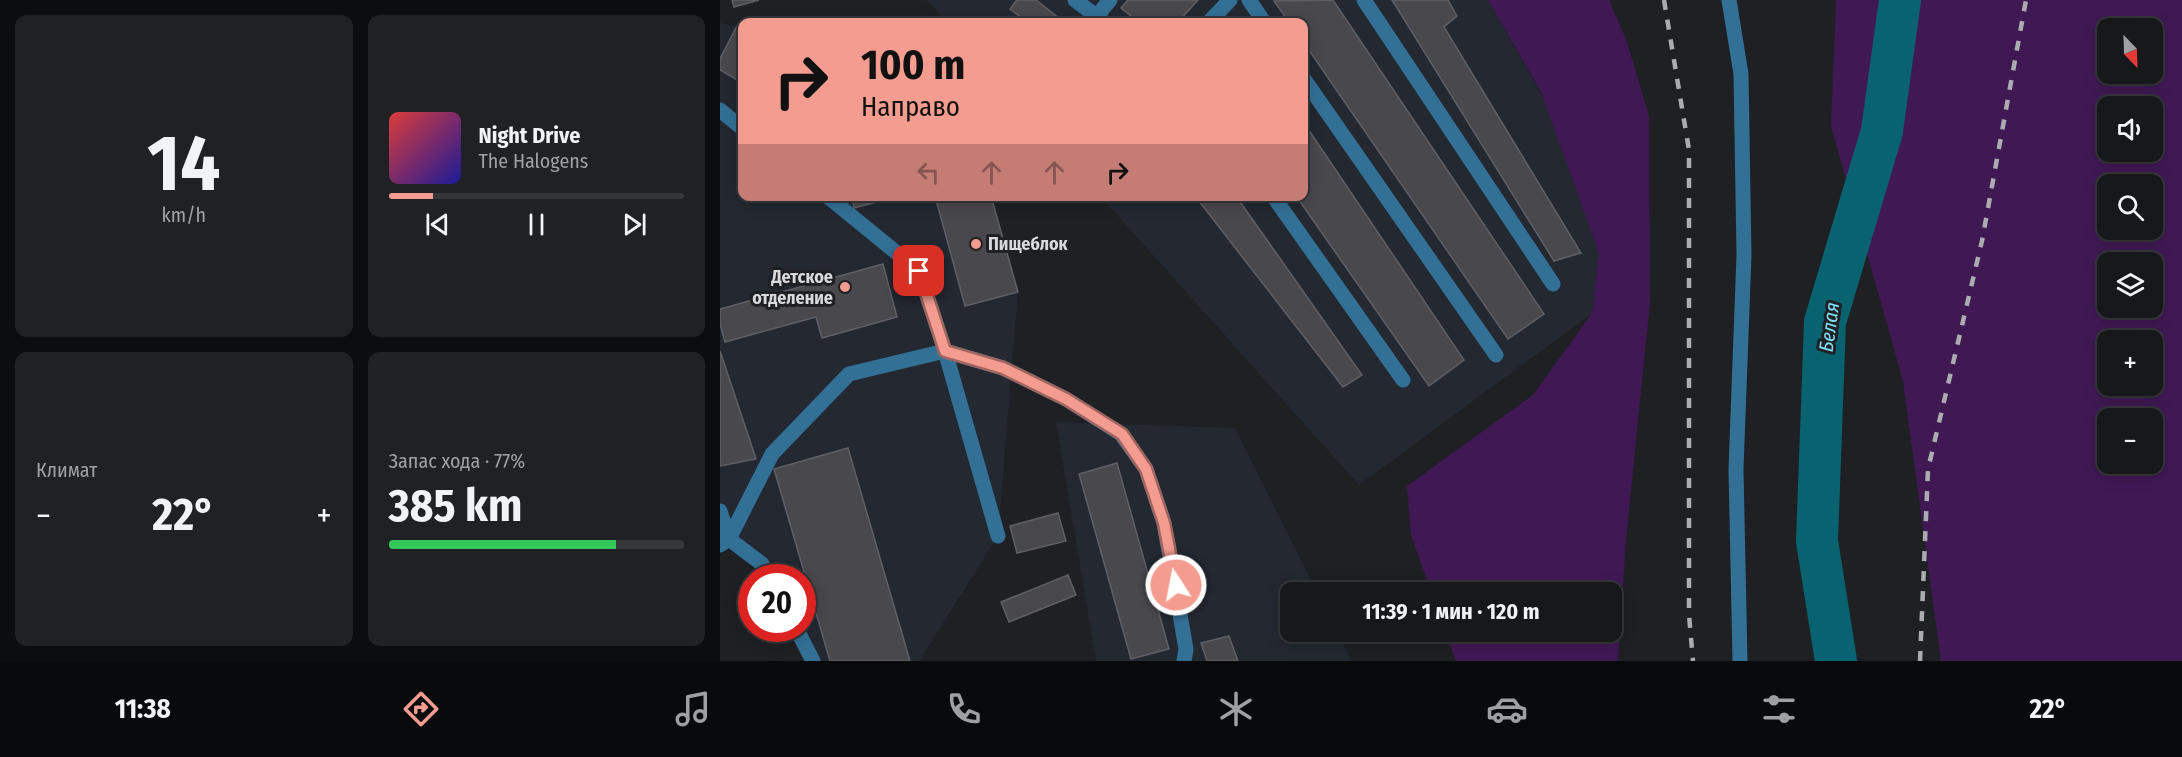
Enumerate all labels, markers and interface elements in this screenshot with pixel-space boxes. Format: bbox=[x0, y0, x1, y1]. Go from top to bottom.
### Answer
north arrow bbox=[2097, 18, 2163, 84]
map controls bbox=[2097, 18, 2163, 474]
text: 100 m bbox=[861, 40, 965, 90]
icon: right bbox=[762, 42, 840, 120]
text: Направо bbox=[861, 91, 960, 123]
button: sound bbox=[2097, 96, 2163, 162]
text: 14 bbox=[147, 117, 220, 211]
text: Night Drive bbox=[479, 122, 580, 149]
text: The Halogens bbox=[479, 149, 588, 173]
icon: left bbox=[912, 156, 945, 189]
icon: ahead bbox=[975, 156, 1008, 189]
icon: ahead bbox=[1038, 156, 1071, 189]
icon: right bbox=[1101, 156, 1134, 189]
button: search bbox=[2097, 174, 2163, 240]
text: km/h bbox=[161, 203, 206, 227]
icon: previous bbox=[421, 208, 454, 241]
icon: pause bbox=[520, 208, 553, 241]
icon: next bbox=[618, 208, 651, 241]
place label: Пищеблок bbox=[988, 233, 1069, 255]
marker: Пищеблок bbox=[969, 237, 983, 251]
pin bbox=[893, 245, 944, 296]
button: layers bbox=[2097, 252, 2163, 318]
icon: arrive bbox=[902, 254, 935, 287]
place label: Детское отделение bbox=[752, 266, 833, 309]
marker: Детское отделение bbox=[838, 280, 852, 294]
water label: Белая bbox=[1814, 300, 1844, 354]
button: + bbox=[2097, 330, 2163, 396]
button: − bbox=[2097, 408, 2163, 474]
text: Запас хода · 77% bbox=[389, 449, 525, 473]
text: Климат bbox=[36, 458, 97, 482]
text: 385 km bbox=[389, 479, 522, 533]
text: 22° bbox=[152, 488, 215, 542]
text: − bbox=[36, 496, 51, 536]
text: + bbox=[316, 496, 332, 536]
position arrow bbox=[1144, 553, 1208, 617]
speed limit sign: 20 bbox=[738, 564, 816, 642]
text: 11:39 · 1 мин · 120 m bbox=[1362, 598, 1540, 625]
icon: directions bbox=[400, 688, 442, 730]
icon: music bbox=[672, 688, 714, 730]
icon: phone bbox=[943, 688, 985, 730]
icon: climate bbox=[1215, 688, 1257, 730]
icon: car bbox=[1486, 688, 1528, 730]
icon: filters bbox=[1758, 688, 1800, 730]
text: 11:38 bbox=[115, 693, 171, 725]
text: 22° bbox=[2029, 693, 2067, 725]

